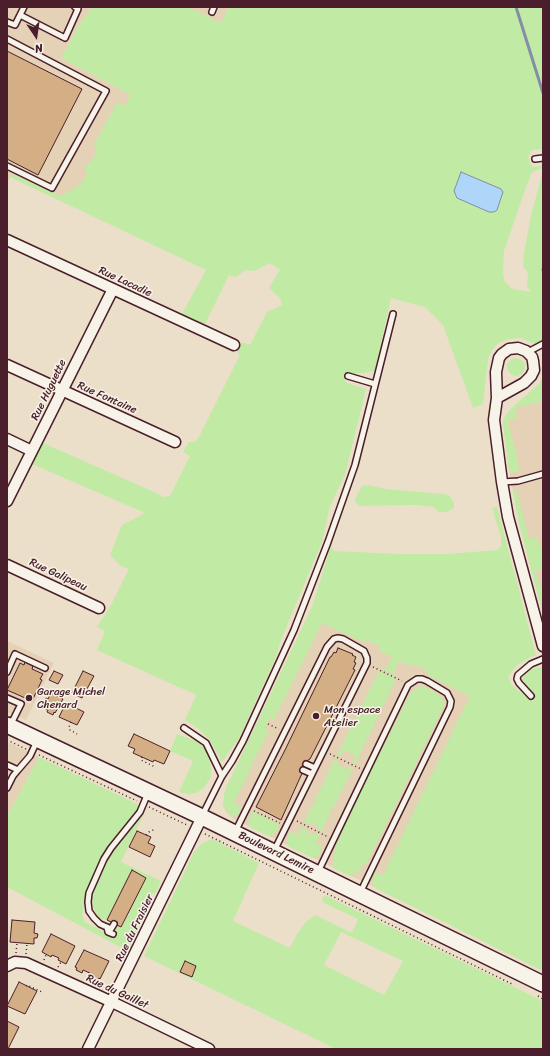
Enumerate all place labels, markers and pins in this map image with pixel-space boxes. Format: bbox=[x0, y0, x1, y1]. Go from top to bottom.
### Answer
place label: Garage Michel Chenard bbox=[37, 685, 105, 711]
marker: Garage Michel Chenard bbox=[24, 693, 34, 703]
place label: Mon espace Atelier bbox=[324, 703, 380, 729]
marker: Mon espace Atelier bbox=[311, 711, 321, 721]

